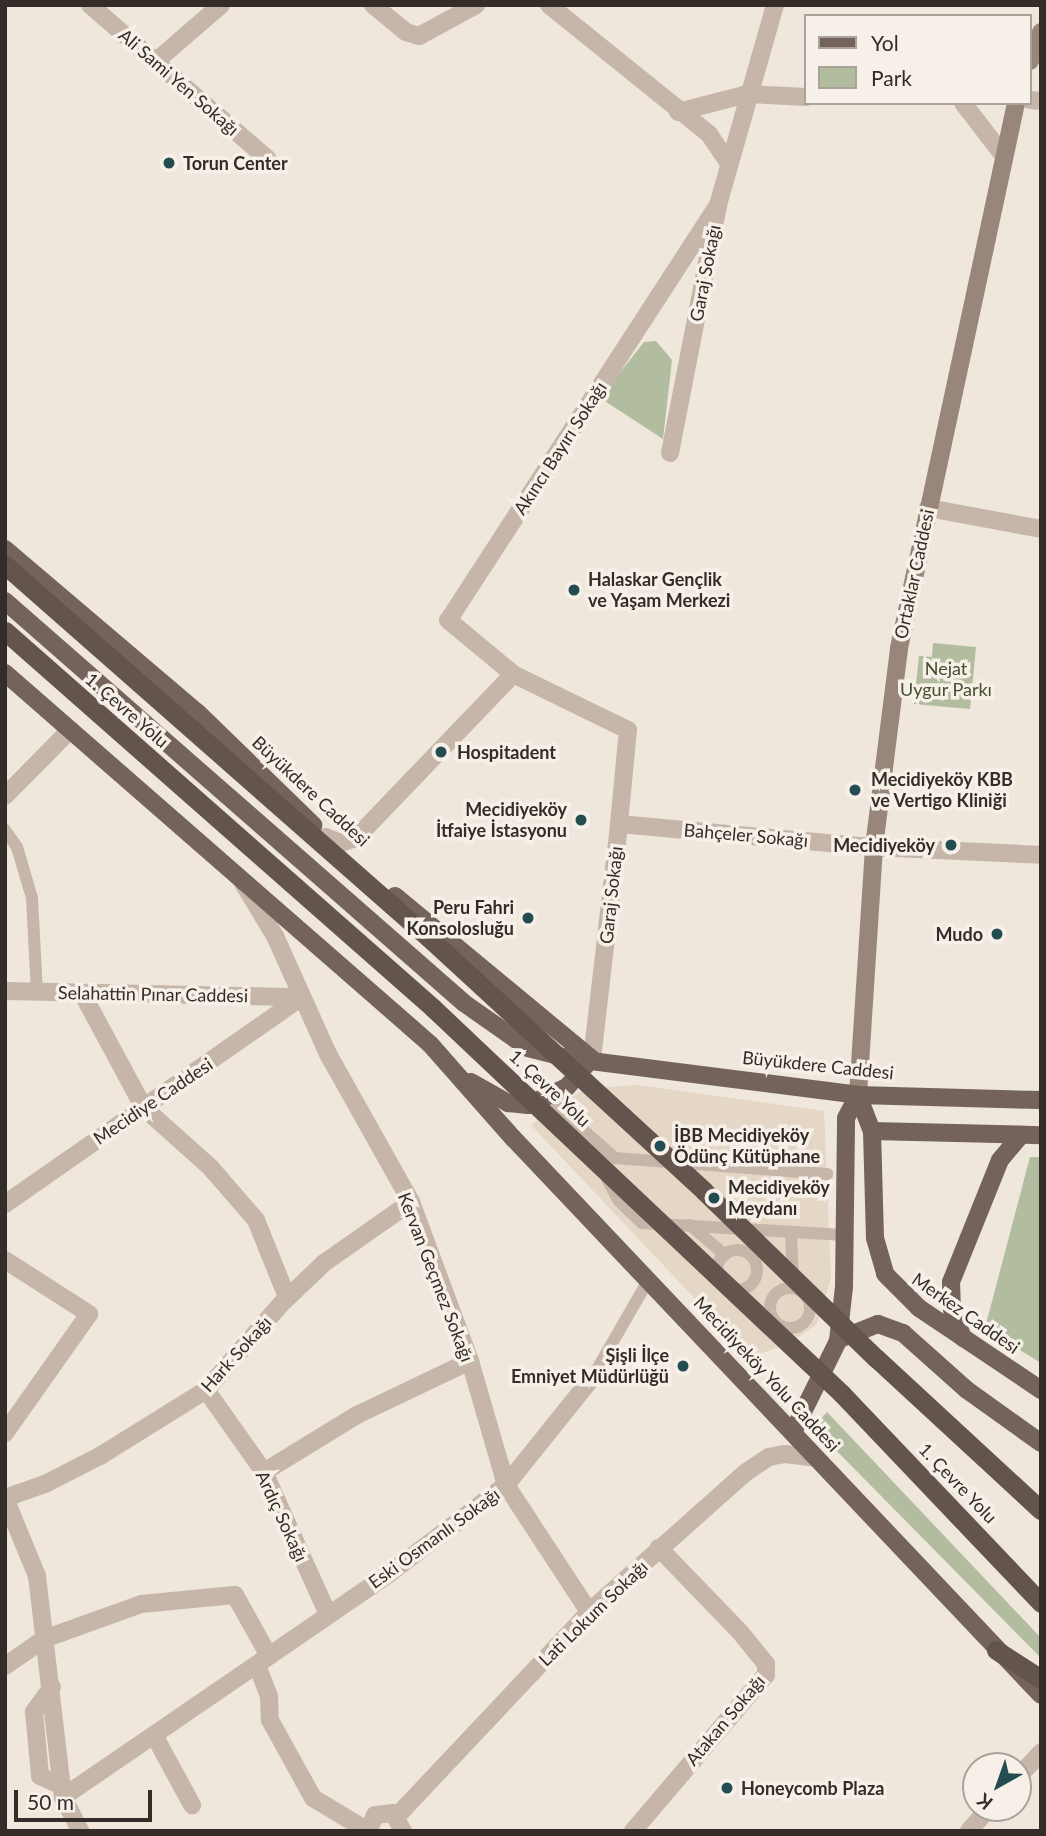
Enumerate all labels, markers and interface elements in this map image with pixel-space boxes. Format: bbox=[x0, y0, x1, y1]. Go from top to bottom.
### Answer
legend bbox=[804, 14, 1032, 105]
street label: Ali Sami Yen Sokağı bbox=[114, 24, 244, 140]
text: Yol bbox=[871, 30, 899, 55]
text: Park bbox=[871, 65, 912, 90]
place label: Torun Center bbox=[183, 152, 288, 174]
marker: Torun Center bbox=[161, 155, 177, 171]
street label: Garaj Sokağı bbox=[685, 223, 725, 323]
street label: Akıncı Bayırı Sokağı bbox=[509, 377, 611, 519]
street label: Ortaklar Caddesi bbox=[890, 507, 938, 641]
place label: Halaskar Gençlik ve Yaşam Merkezi bbox=[588, 569, 731, 612]
marker: Halaskar Gençlik ve Yaşam Merkezi bbox=[566, 582, 582, 598]
park label: Nejat Uygur Parkı bbox=[900, 658, 992, 700]
street label: 1. Çevre Yolu bbox=[81, 668, 173, 752]
street label: Büyükdere Caddesi bbox=[248, 731, 374, 851]
place label: Hospitadent bbox=[457, 741, 556, 763]
marker: Hospitadent bbox=[431, 742, 451, 762]
place label: Mecidiyeköy KBB ve Vertigo Kliniği bbox=[871, 769, 1013, 812]
marker: Mecidiyeköy KBB ve Vertigo Kliniği bbox=[845, 780, 865, 800]
place label: Mecidiyeköy İtfaiye İstasyonu bbox=[436, 799, 567, 842]
marker: Mecidiyeköy İtfaiye İstasyonu bbox=[573, 812, 589, 828]
street label: Bahçeler Sokağı bbox=[683, 819, 809, 851]
place label: Mecidiyeköy bbox=[833, 834, 935, 856]
marker: Mecidiyeköy bbox=[941, 835, 961, 855]
street label: Garaj Sokağı bbox=[595, 845, 627, 945]
place label: Peru Fahri Konsolosluğu bbox=[407, 897, 514, 940]
marker: Peru Fahri Konsolosluğu bbox=[520, 910, 536, 926]
place label: Mudo bbox=[935, 923, 983, 945]
marker: Mudo bbox=[989, 926, 1005, 942]
street label: Selahattin Pınar Caddesi bbox=[58, 982, 248, 1006]
street label: 1. Çevre Yolu bbox=[505, 1045, 595, 1131]
street label: Büyükdere Caddesi bbox=[741, 1046, 895, 1084]
street label: Mecidiye Caddesi bbox=[89, 1053, 217, 1149]
place label: İBB Mecidiyeköy Ödünç Kütüphane bbox=[674, 1125, 820, 1168]
marker: İBB Mecidiyeköy Ödünç Kütüphane bbox=[652, 1138, 668, 1154]
place label: Mecidiyeköy Meydanı bbox=[728, 1177, 830, 1220]
street label: Kervan Geçmez Sokağı bbox=[394, 1189, 478, 1365]
marker: Mecidiyeköy Meydanı bbox=[706, 1190, 722, 1206]
street label: Merkez Caddesi bbox=[908, 1268, 1024, 1358]
street label: Mecidiyeköy Yolu Caddesi bbox=[689, 1292, 845, 1456]
street label: Hark Sokağı bbox=[196, 1312, 276, 1396]
place label: Şişli İlçe Emniyet Müdürlüğü bbox=[511, 1345, 669, 1388]
marker: Şişli İlçe Emniyet Müdürlüğü bbox=[675, 1358, 691, 1374]
street label: 1. Çevre Yolu bbox=[914, 1438, 1002, 1528]
street label: Ardıç Sokağı bbox=[252, 1467, 312, 1565]
street label: Eski Osmanlı Sokağı bbox=[364, 1483, 504, 1593]
street label: Lati Lokum Sokağı bbox=[534, 1556, 652, 1670]
street label: Atakan Sokağı bbox=[681, 1670, 769, 1770]
north arrow bbox=[962, 1752, 1032, 1822]
scale bar bbox=[18, 1776, 156, 1820]
place label: Honeycomb Plaza bbox=[741, 1777, 884, 1799]
marker: Honeycomb Plaza bbox=[719, 1780, 735, 1796]
text: 50 m bbox=[27, 1789, 74, 1814]
text: K bbox=[972, 1789, 997, 1815]

